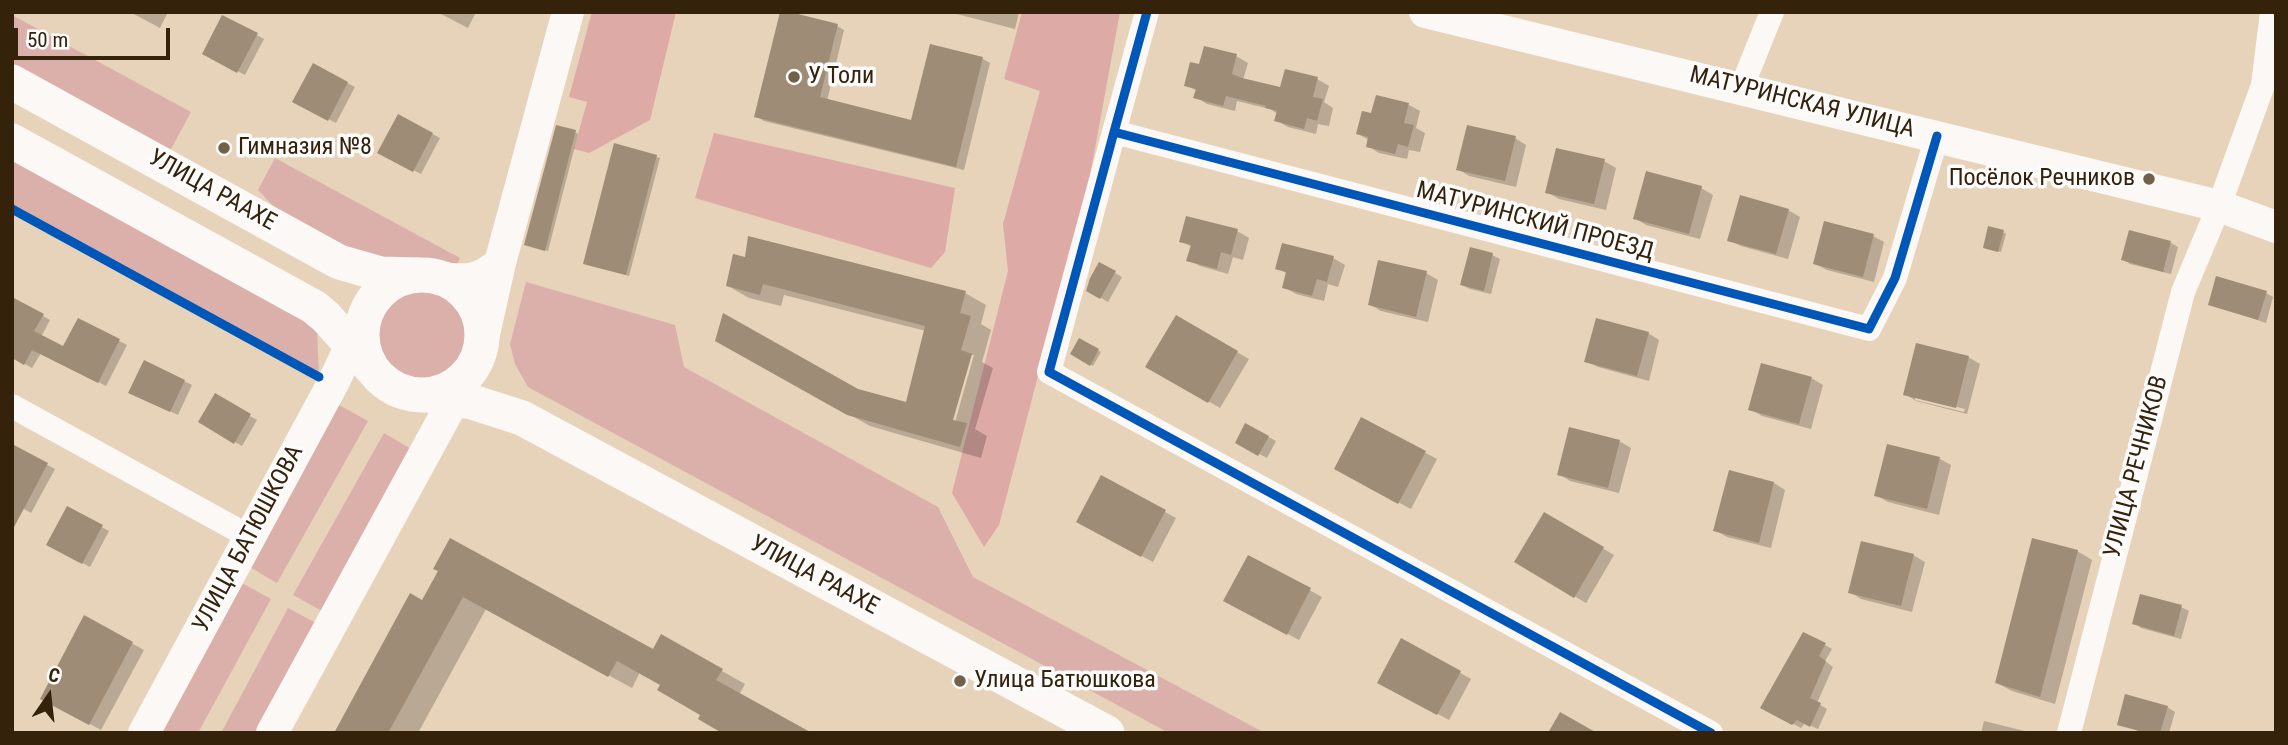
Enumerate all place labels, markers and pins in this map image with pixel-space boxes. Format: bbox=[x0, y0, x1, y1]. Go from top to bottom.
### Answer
place label: У Толи bbox=[808, 63, 874, 91]
marker: У Толи bbox=[786, 69, 802, 85]
place label: Гимназия №8 bbox=[238, 134, 372, 162]
marker: Гимназия №8 bbox=[216, 140, 232, 156]
place label: Посёлок Речников bbox=[1949, 165, 2135, 193]
marker: Посёлок Речников bbox=[2141, 171, 2157, 187]
place label: Улица Батюшкова bbox=[974, 667, 1156, 695]
marker: Улица Батюшкова bbox=[952, 673, 968, 689]

